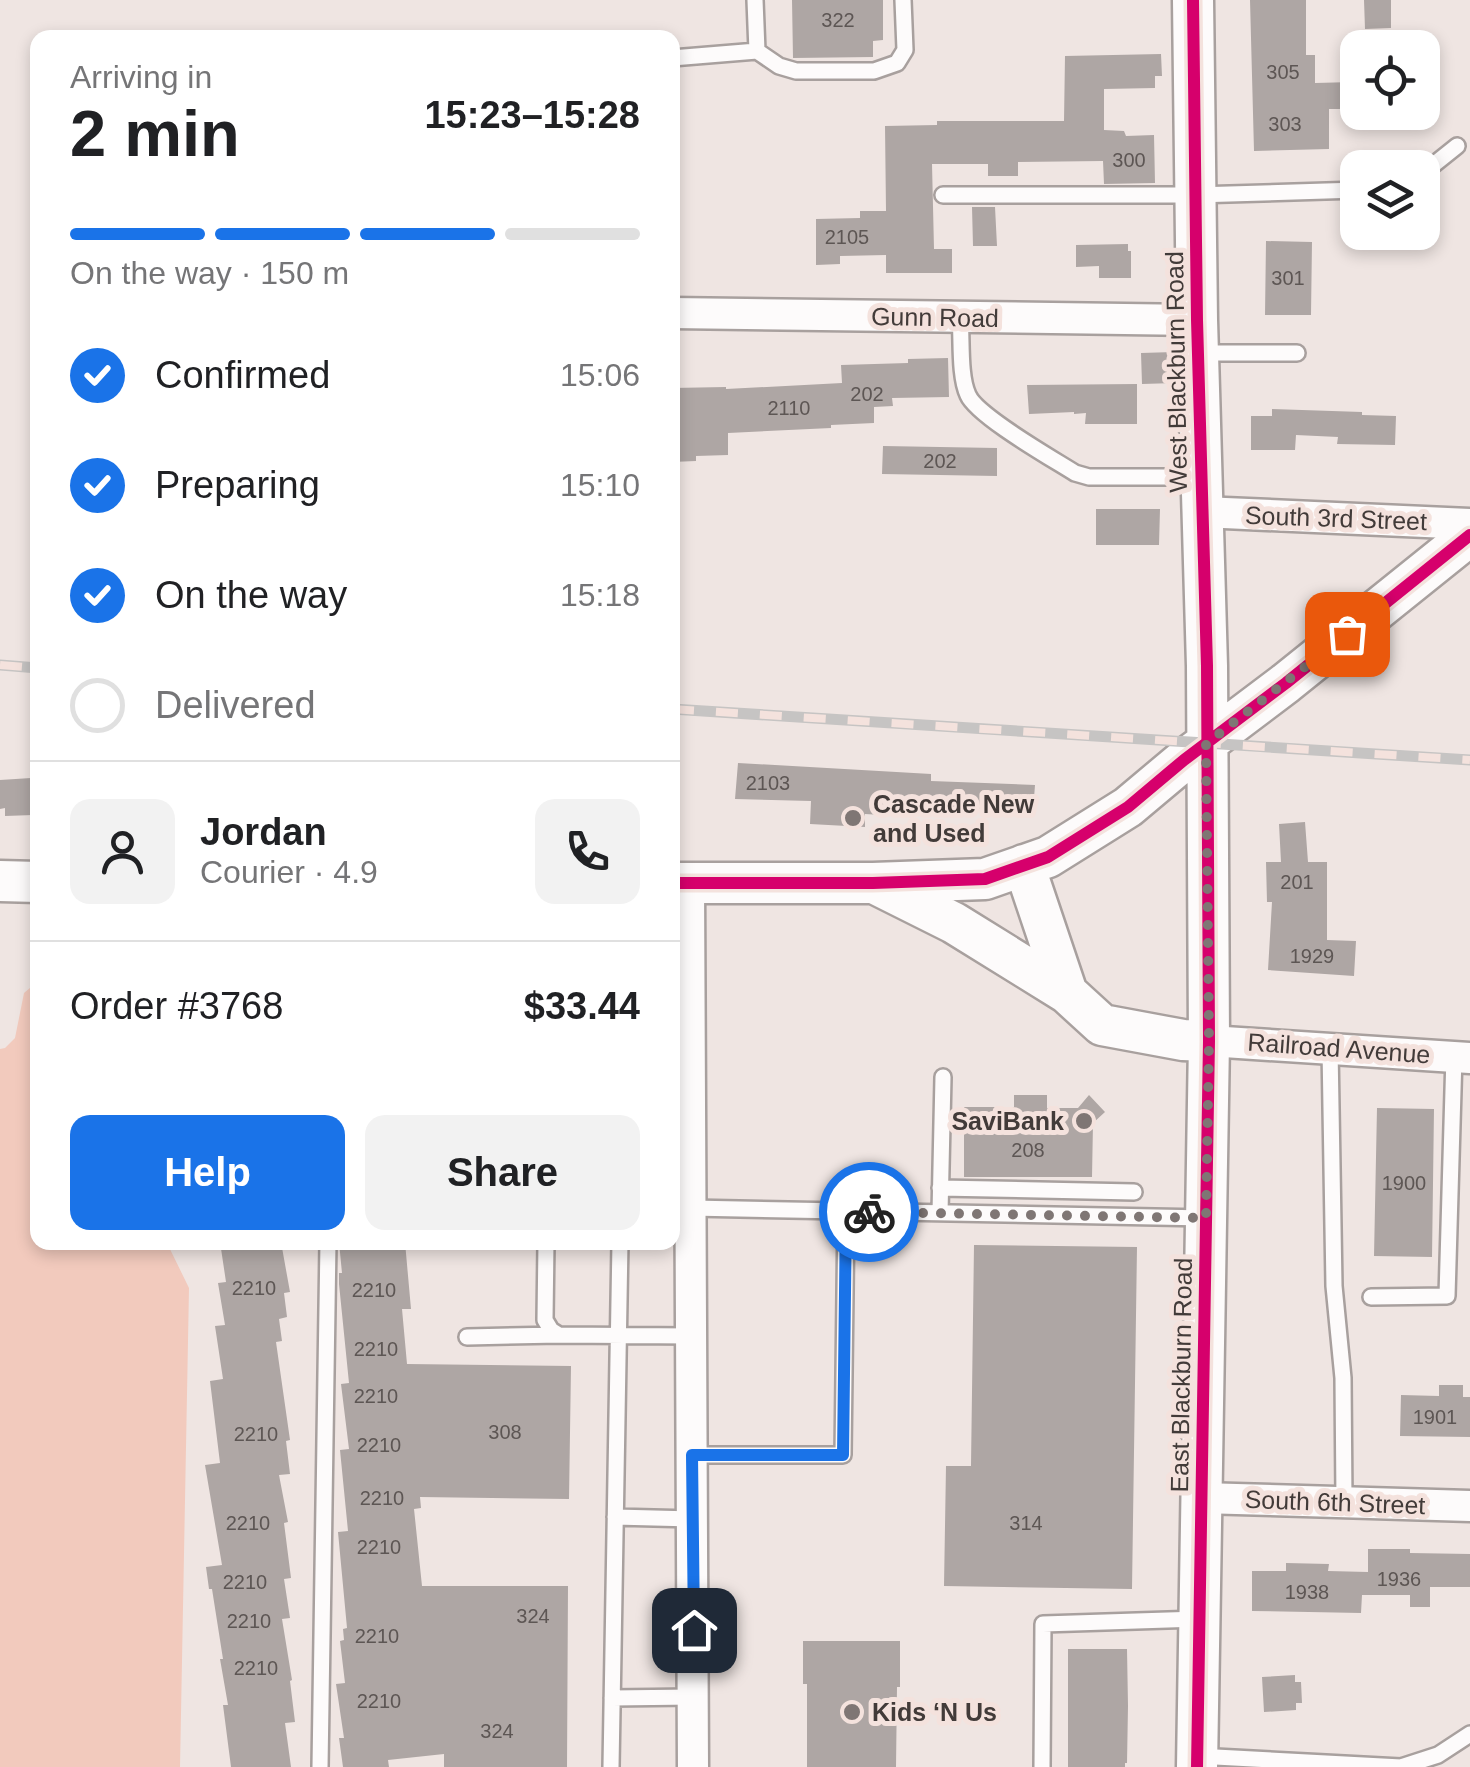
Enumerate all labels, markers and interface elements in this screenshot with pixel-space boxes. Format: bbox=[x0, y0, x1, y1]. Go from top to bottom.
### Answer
house number: 322 bbox=[821, 9, 855, 31]
map controls bbox=[1340, 30, 1440, 250]
button: locate bbox=[1340, 30, 1440, 130]
text: Arriving in bbox=[70, 59, 212, 95]
house number: 305 bbox=[1266, 61, 1300, 83]
text: 15:23–15:28 bbox=[424, 94, 640, 136]
text: 2 min bbox=[70, 97, 240, 170]
house number: 303 bbox=[1268, 113, 1302, 135]
house number: 300 bbox=[1112, 149, 1146, 171]
button: layers bbox=[1340, 150, 1440, 250]
house number: 2105 bbox=[825, 226, 869, 248]
street label: West Blackburn Road bbox=[1160, 251, 1192, 493]
text: On the way · 150 m bbox=[70, 255, 349, 291]
house number: 301 bbox=[1271, 267, 1305, 289]
street label: Gunn Road bbox=[871, 302, 999, 332]
icon: check bbox=[70, 348, 125, 403]
text: Confirmed bbox=[155, 354, 330, 396]
text: 15:06 bbox=[560, 357, 640, 393]
house number: 202 bbox=[850, 383, 884, 405]
house number: 2110 bbox=[767, 397, 811, 419]
house number: 202 bbox=[923, 450, 957, 472]
icon: check bbox=[70, 458, 125, 513]
text: Preparing bbox=[155, 464, 320, 506]
text: 15:10 bbox=[560, 467, 640, 503]
street label: South 3rd Street bbox=[1245, 501, 1428, 535]
icon: check bbox=[70, 568, 125, 623]
text: On the way bbox=[155, 574, 347, 616]
text: 15:18 bbox=[560, 577, 640, 613]
pin bbox=[1305, 592, 1390, 677]
icon: bag bbox=[1320, 607, 1375, 662]
text: Delivered bbox=[155, 684, 316, 726]
house number: 2103 bbox=[746, 772, 790, 794]
place label: Cascade New and Used bbox=[873, 790, 1035, 847]
button: person bbox=[70, 799, 175, 904]
button: phone bbox=[535, 799, 640, 904]
marker: Cascade New and Used bbox=[842, 807, 864, 829]
text: Jordan bbox=[200, 811, 327, 853]
text: Courier · 4.9 bbox=[200, 854, 378, 890]
house number: 201 bbox=[1280, 871, 1314, 893]
house number: 1929 bbox=[1290, 945, 1334, 967]
text: Order #3768 bbox=[70, 985, 283, 1027]
text: $33.44 bbox=[524, 985, 640, 1027]
street label: Railroad Avenue bbox=[1247, 1028, 1431, 1068]
place label: SaviBank bbox=[951, 1107, 1064, 1135]
marker: SaviBank bbox=[1073, 1110, 1095, 1132]
button: Help bbox=[70, 1115, 345, 1230]
button: Share bbox=[365, 1115, 640, 1230]
house number: 208 bbox=[1011, 1139, 1045, 1161]
courier bbox=[819, 1162, 919, 1262]
house number: 1900 bbox=[1382, 1172, 1426, 1194]
icon: bike bbox=[842, 1185, 897, 1240]
street label: East Blackburn Road bbox=[1165, 1257, 1197, 1493]
house number: 2210 bbox=[232, 1277, 276, 1299]
house number: 2210 bbox=[352, 1279, 396, 1301]
house number: 2210 bbox=[354, 1338, 398, 1360]
house number: 2210 bbox=[354, 1385, 398, 1407]
house number: 1901 bbox=[1413, 1406, 1457, 1428]
house number: 308 bbox=[488, 1421, 522, 1443]
house number: 2210 bbox=[234, 1423, 278, 1445]
house number: 2210 bbox=[357, 1434, 401, 1456]
street label: South 6th Street bbox=[1244, 1485, 1426, 1519]
house number: 2210 bbox=[360, 1487, 404, 1509]
house number: 2210 bbox=[226, 1512, 270, 1534]
house number: 314 bbox=[1009, 1512, 1043, 1534]
house number: 2210 bbox=[357, 1536, 401, 1558]
house number: 1936 bbox=[1377, 1568, 1421, 1590]
house number: 2210 bbox=[223, 1571, 267, 1593]
house number: 1938 bbox=[1285, 1581, 1329, 1603]
pin bbox=[652, 1588, 737, 1673]
icon: home bbox=[667, 1603, 722, 1658]
house number: 324 bbox=[516, 1605, 550, 1627]
house number: 2210 bbox=[227, 1610, 271, 1632]
house number: 2210 bbox=[355, 1625, 399, 1647]
house number: 2210 bbox=[234, 1657, 278, 1679]
house number: 2210 bbox=[357, 1690, 401, 1712]
place label: Kids ‘N Us bbox=[872, 1698, 997, 1726]
marker: Kids ‘N Us bbox=[841, 1701, 863, 1723]
house number: 324 bbox=[480, 1720, 514, 1742]

